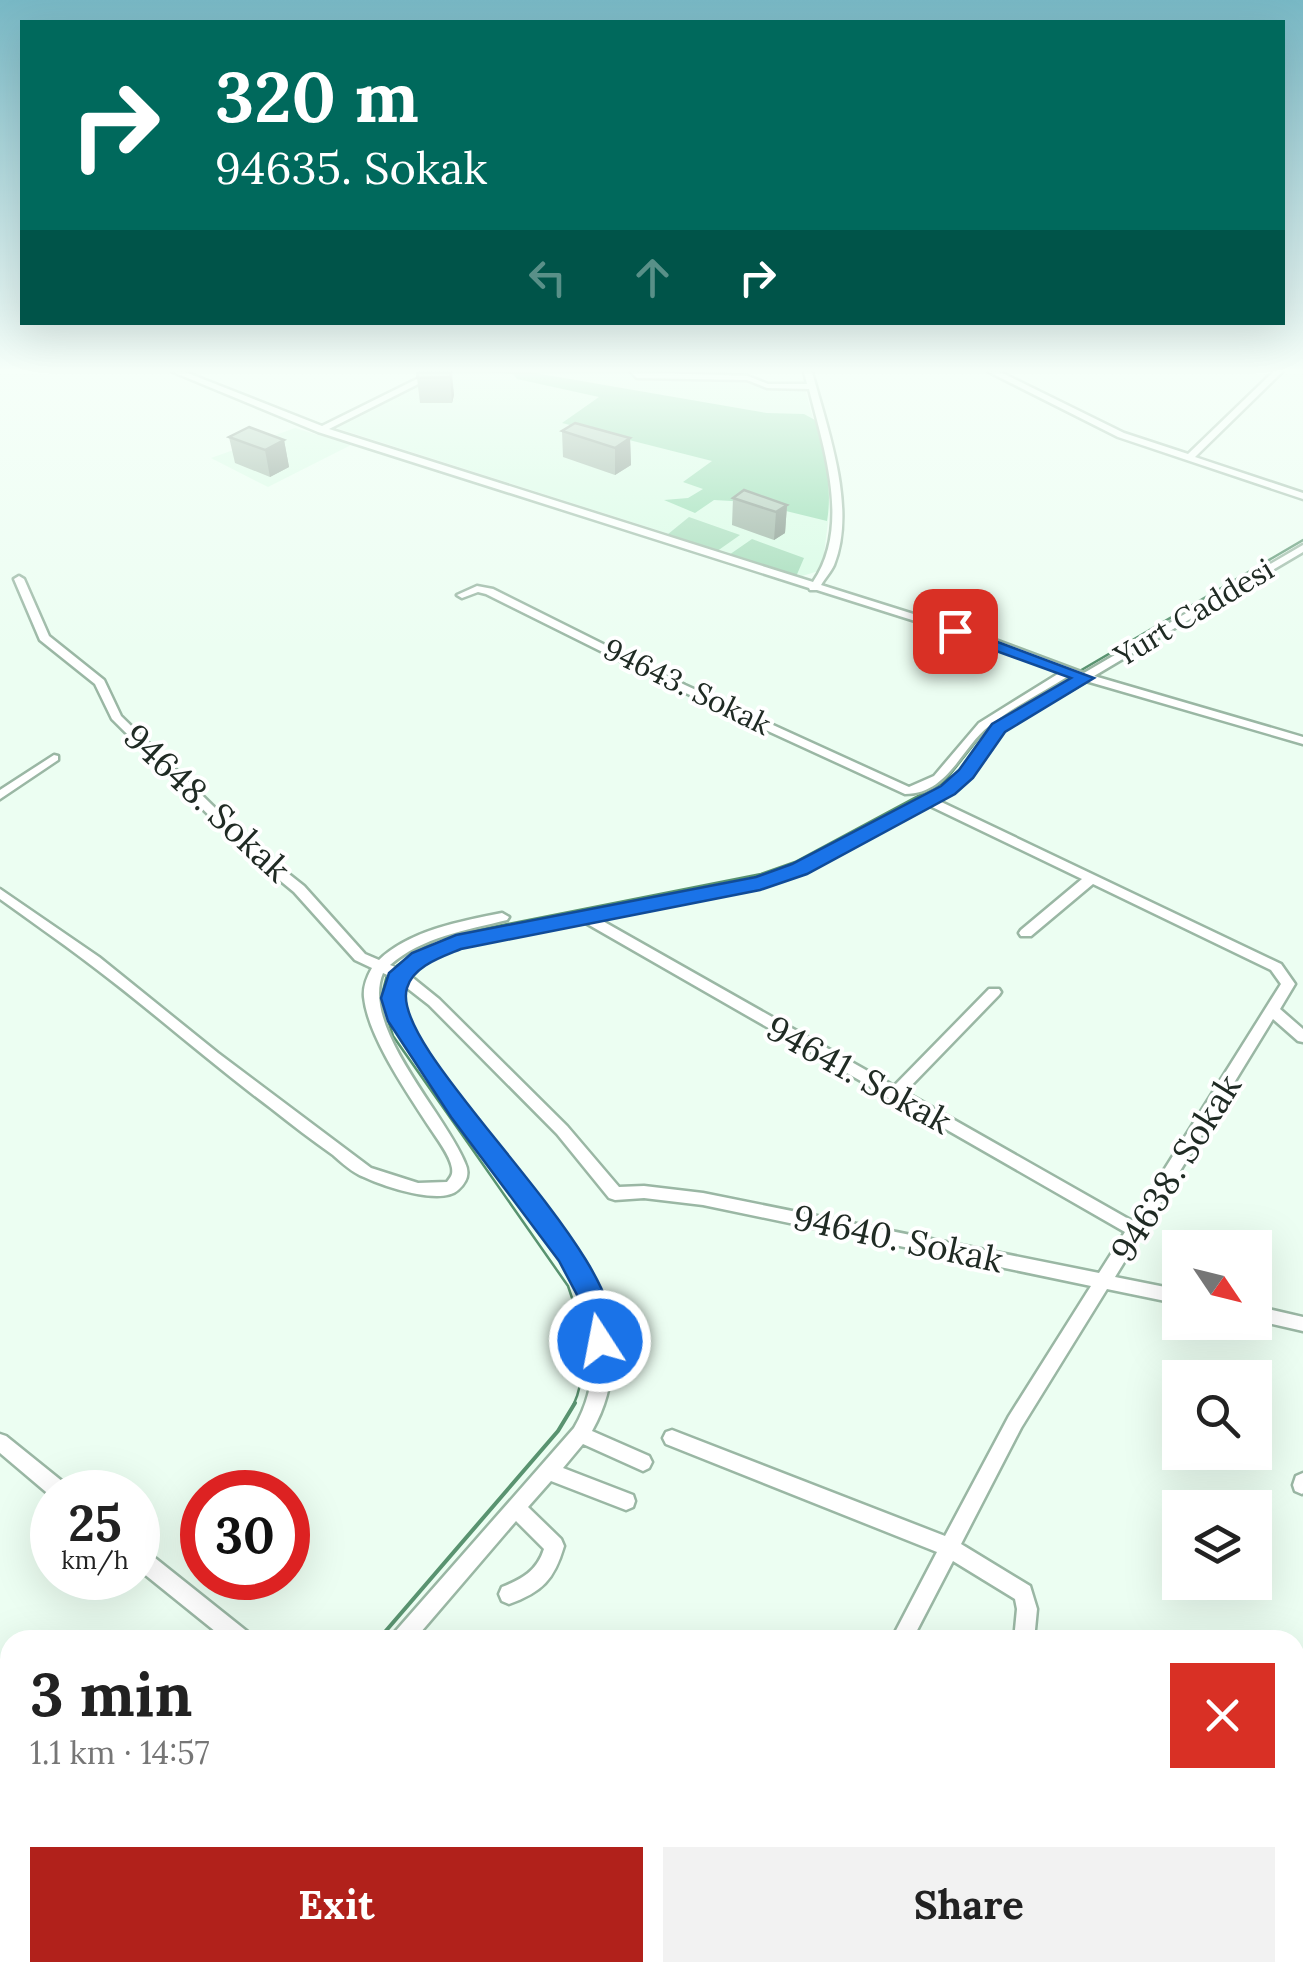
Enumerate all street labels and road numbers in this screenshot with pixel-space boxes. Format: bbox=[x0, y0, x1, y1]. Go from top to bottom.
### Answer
street label: Yurt Caddesi bbox=[1106, 550, 1280, 675]
street label: 94643. Sokak bbox=[598, 629, 777, 743]
street label: 94648. Sokak bbox=[115, 714, 300, 891]
street label: 94641. Sokak bbox=[759, 1005, 960, 1144]
street label: 94638. Sokak bbox=[1100, 1066, 1251, 1270]
street label: 94640. Sokak bbox=[789, 1194, 1007, 1283]

